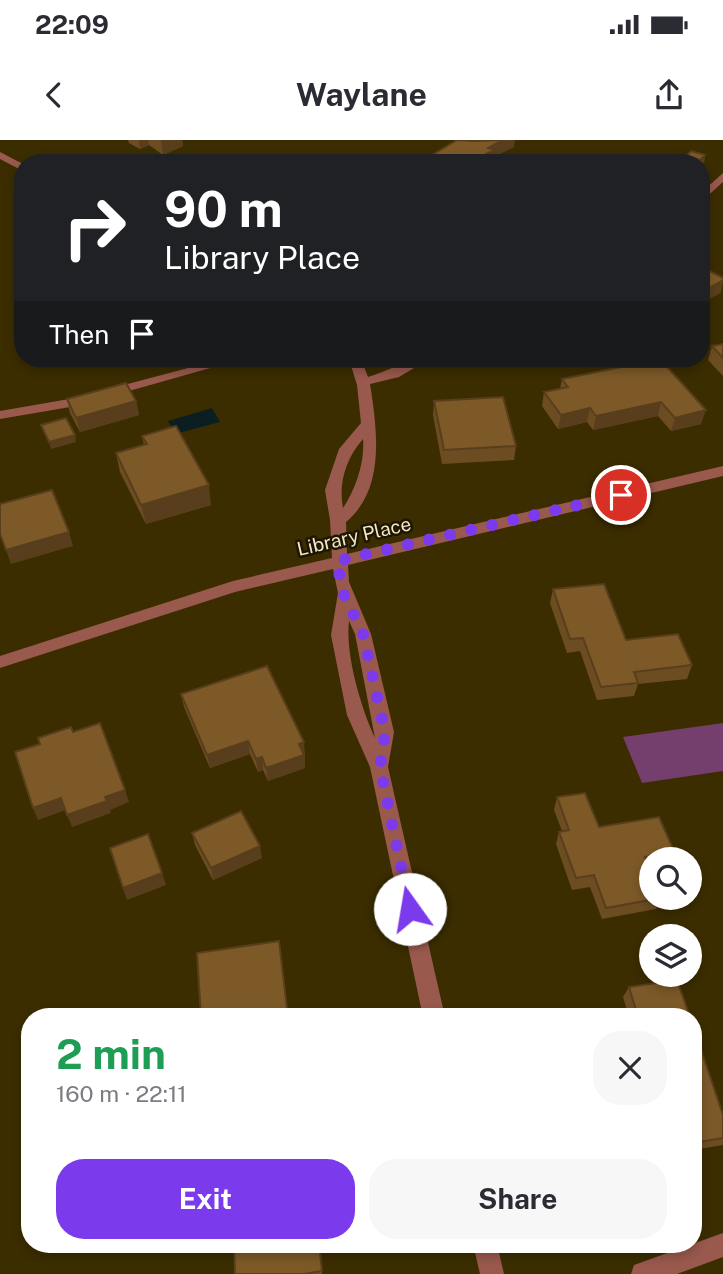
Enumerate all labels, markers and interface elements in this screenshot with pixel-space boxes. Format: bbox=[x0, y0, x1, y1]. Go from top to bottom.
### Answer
text: 22:09 bbox=[35, 9, 109, 40]
icon: back bbox=[35, 76, 73, 114]
text: Waylane bbox=[296, 76, 427, 113]
icon: share bbox=[650, 76, 688, 114]
text: 90 m bbox=[164, 180, 283, 238]
icon: right bbox=[49, 182, 140, 273]
text: Library Place bbox=[164, 239, 360, 276]
icon: arrive bbox=[123, 315, 161, 353]
text: Then bbox=[49, 319, 109, 350]
pin bbox=[591, 465, 651, 525]
icon: arrive bbox=[602, 476, 640, 514]
street label: Library Place bbox=[295, 512, 413, 560]
map controls bbox=[639, 847, 702, 987]
button: search bbox=[639, 847, 702, 910]
position arrow bbox=[373, 872, 447, 946]
button: layers bbox=[639, 924, 702, 987]
text: 2 min bbox=[56, 1029, 166, 1078]
button: close bbox=[593, 1031, 667, 1105]
text: 160 m · 22:11 bbox=[56, 1080, 187, 1107]
button: Exit bbox=[56, 1159, 355, 1239]
button: Share bbox=[369, 1159, 667, 1239]

